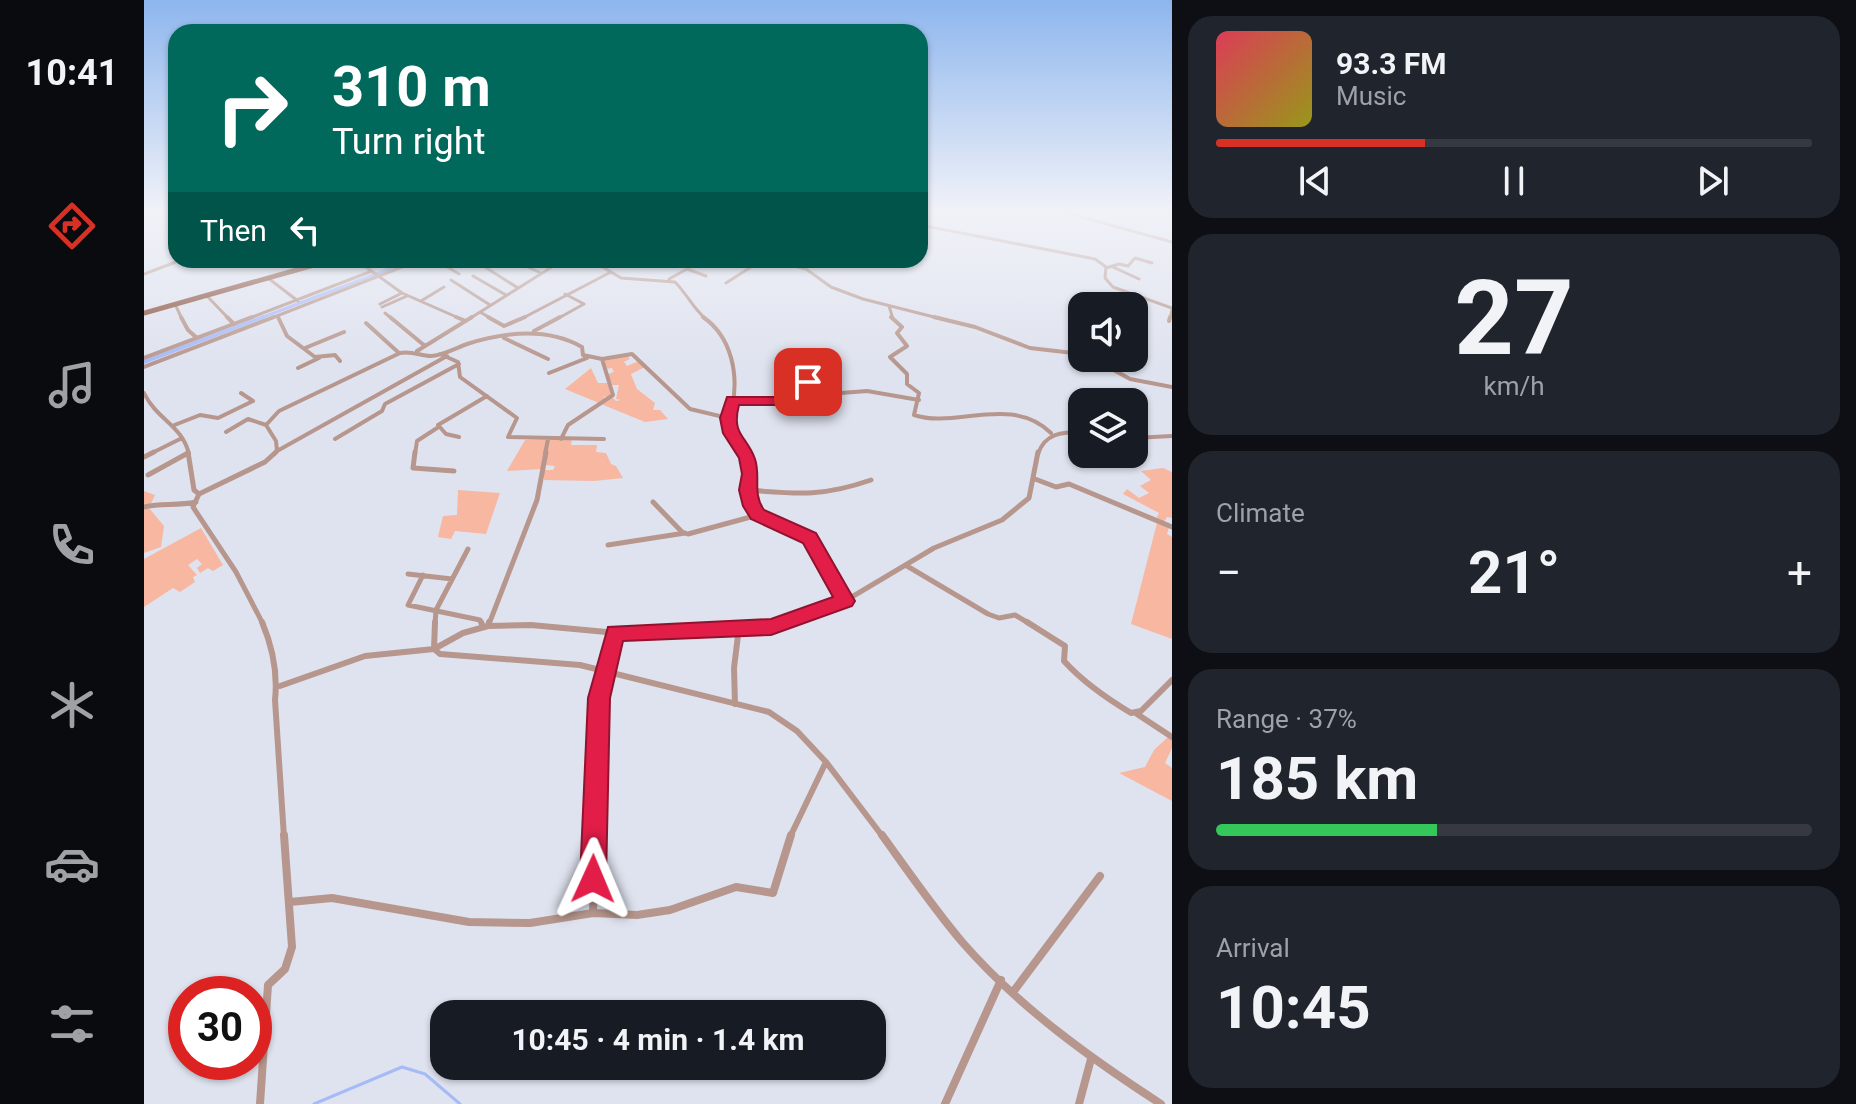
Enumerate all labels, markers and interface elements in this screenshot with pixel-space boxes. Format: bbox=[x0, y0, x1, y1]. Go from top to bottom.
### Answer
text: 93.3 FM bbox=[1336, 46, 1447, 81]
text: 10:41 bbox=[26, 52, 118, 94]
text: 310 m bbox=[332, 54, 491, 120]
icon: right bbox=[200, 56, 304, 160]
text: Music bbox=[1336, 81, 1406, 111]
text: Turn right bbox=[332, 121, 485, 163]
icon: previous bbox=[1293, 159, 1337, 203]
icon: pause bbox=[1492, 159, 1536, 203]
icon: next bbox=[1691, 159, 1735, 203]
icon: directions bbox=[44, 198, 100, 254]
icon: left bbox=[283, 208, 327, 252]
text: Then bbox=[200, 213, 267, 248]
text: 27 bbox=[1454, 258, 1574, 379]
map controls bbox=[1068, 292, 1148, 468]
button: sound bbox=[1068, 292, 1148, 372]
pin bbox=[774, 348, 842, 416]
icon: music bbox=[44, 357, 100, 413]
icon: arrive bbox=[786, 360, 830, 404]
text: km/h bbox=[1483, 371, 1545, 401]
button: layers bbox=[1068, 388, 1148, 468]
text: Climate bbox=[1216, 498, 1305, 528]
icon: phone bbox=[44, 517, 100, 573]
text: 21° bbox=[1468, 537, 1560, 608]
text: − bbox=[1216, 547, 1241, 599]
text: + bbox=[1787, 547, 1812, 599]
icon: climate bbox=[44, 677, 100, 733]
text: Range · 37% bbox=[1216, 704, 1357, 734]
text: 185 km bbox=[1216, 743, 1418, 814]
icon: car bbox=[44, 836, 100, 892]
position arrow bbox=[551, 837, 635, 921]
text: Arrival bbox=[1216, 933, 1290, 963]
text: 10:45 bbox=[1216, 972, 1371, 1043]
speed limit sign: 30 bbox=[168, 976, 272, 1080]
icon: filters bbox=[44, 996, 100, 1052]
text: 10:45 · 4 min · 1.4 km bbox=[511, 1022, 805, 1057]

